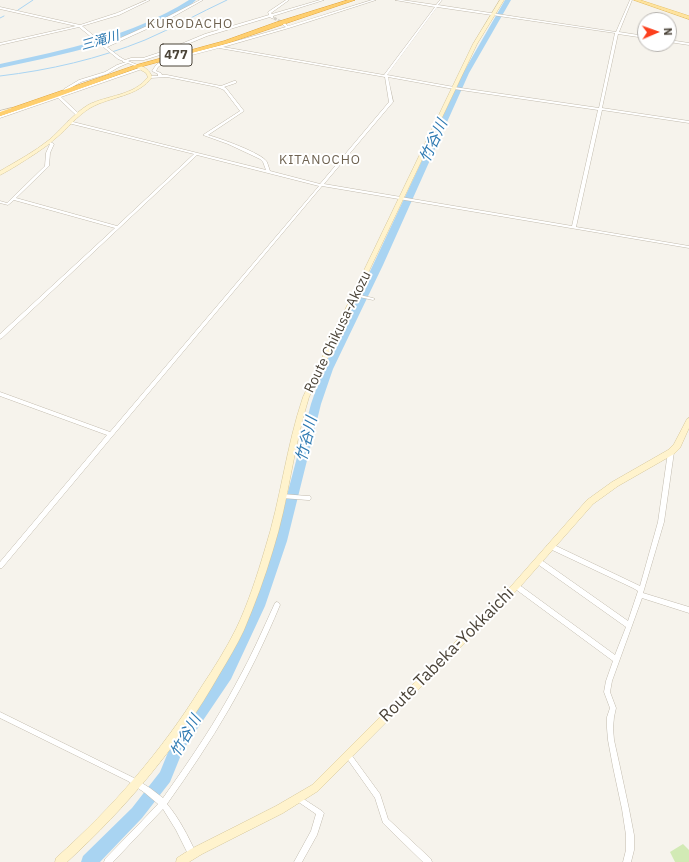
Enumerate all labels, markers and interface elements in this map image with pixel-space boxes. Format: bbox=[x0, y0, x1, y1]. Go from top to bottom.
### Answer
north arrow bbox=[637, 12, 677, 52]
district label: KURODACHO bbox=[147, 16, 233, 32]
text: N bbox=[661, 27, 675, 36]
water label: 三滝川 bbox=[79, 28, 121, 54]
road number: 477 bbox=[160, 44, 192, 66]
water label: 竹谷川 bbox=[416, 117, 452, 165]
district label: KITANOCHO bbox=[279, 152, 361, 168]
street label: Route Chikusa-Akozu bbox=[301, 268, 375, 396]
water label: 竹谷川 bbox=[293, 415, 321, 463]
street label: Route Tabeka-Yokkaichi bbox=[375, 583, 519, 727]
water label: 竹谷川 bbox=[167, 712, 205, 760]

